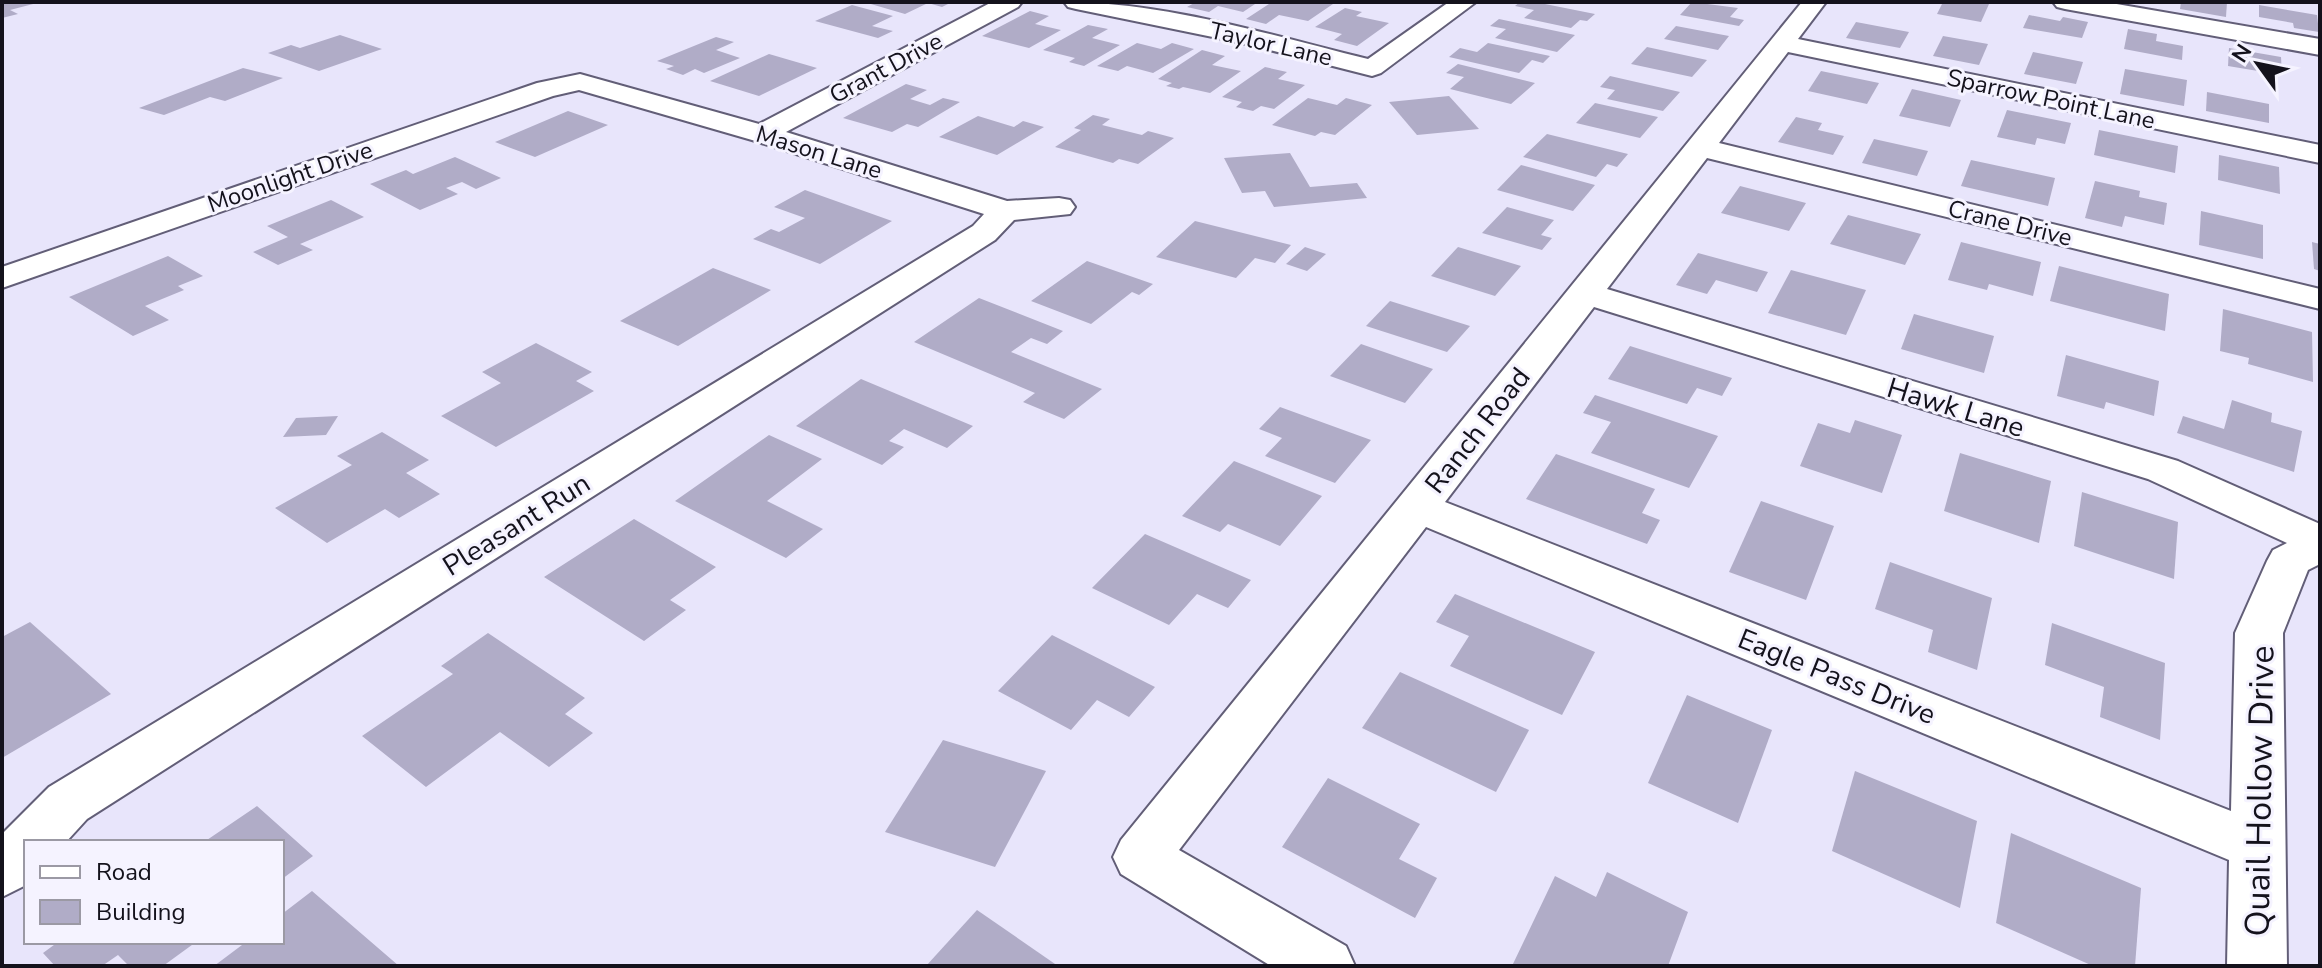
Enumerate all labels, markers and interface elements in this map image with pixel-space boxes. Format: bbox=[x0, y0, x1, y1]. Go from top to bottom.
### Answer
street label: Taylor Lane bbox=[1207, 14, 1335, 74]
north arrow bbox=[2218, 24, 2298, 104]
street label: Grant Drive bbox=[824, 25, 948, 111]
text: N bbox=[2225, 39, 2259, 69]
street label: Sparrow Point Lane bbox=[1944, 61, 2158, 137]
street label: Mason Lane bbox=[752, 118, 886, 186]
street label: Moonlight Drive bbox=[203, 134, 377, 220]
street label: Crane Drive bbox=[1945, 192, 2075, 254]
street label: Ranch Road bbox=[1416, 360, 1539, 502]
street label: Hawk Lane bbox=[1882, 369, 2029, 447]
street label: Pleasant Run bbox=[436, 464, 597, 585]
street label: Eagle Pass Drive bbox=[1732, 620, 1941, 734]
street label: Quail Hollow Drive bbox=[2234, 645, 2286, 937]
legend bbox=[24, 840, 284, 944]
text: Road bbox=[96, 856, 152, 888]
text: Building bbox=[96, 896, 186, 928]

